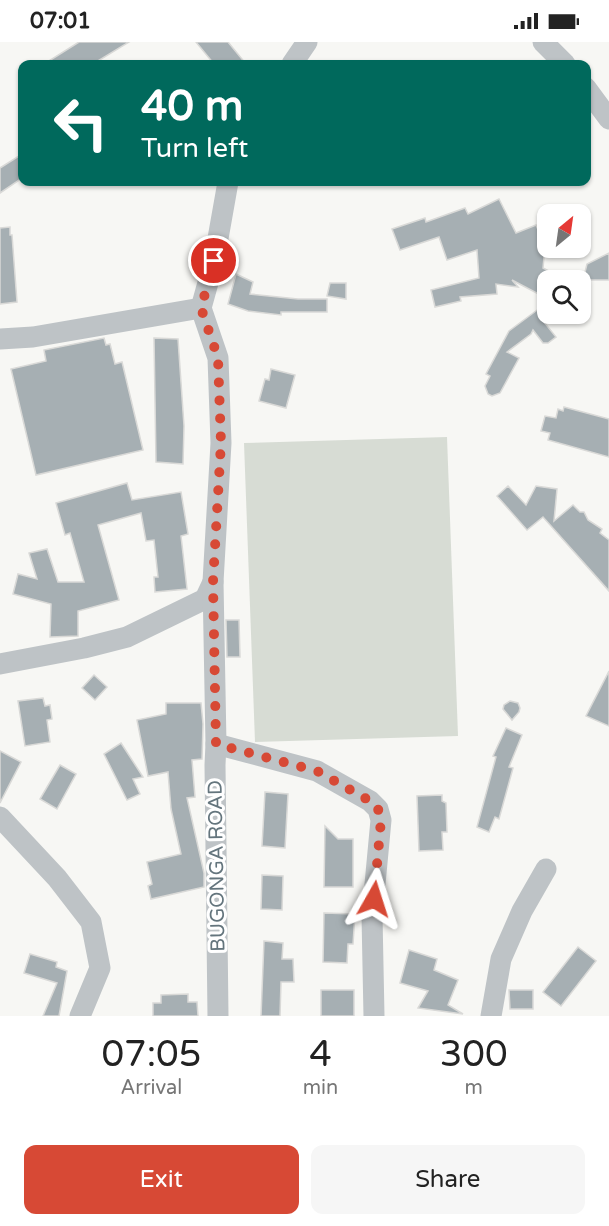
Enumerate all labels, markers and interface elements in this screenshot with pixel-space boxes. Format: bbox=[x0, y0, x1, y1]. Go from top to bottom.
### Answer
text: 07:01 bbox=[30, 8, 91, 34]
text: 40 m bbox=[141, 81, 243, 132]
icon: left bbox=[42, 84, 120, 162]
text: Turn left bbox=[141, 132, 248, 165]
north arrow bbox=[537, 204, 591, 258]
map controls bbox=[537, 204, 591, 324]
pin bbox=[188, 235, 239, 286]
icon: arrive bbox=[197, 244, 230, 277]
button: search bbox=[537, 270, 591, 324]
street label: BUGONGA ROAD bbox=[204, 780, 230, 952]
position arrow bbox=[342, 867, 406, 931]
text: 07:05 bbox=[101, 1033, 201, 1076]
text: 4 bbox=[309, 1033, 332, 1076]
text: 300 bbox=[440, 1033, 508, 1076]
text: Arrival bbox=[120, 1076, 182, 1100]
text: min bbox=[303, 1076, 338, 1100]
text: m bbox=[464, 1076, 483, 1100]
button: Exit bbox=[24, 1145, 299, 1214]
button: Share bbox=[311, 1145, 585, 1214]

